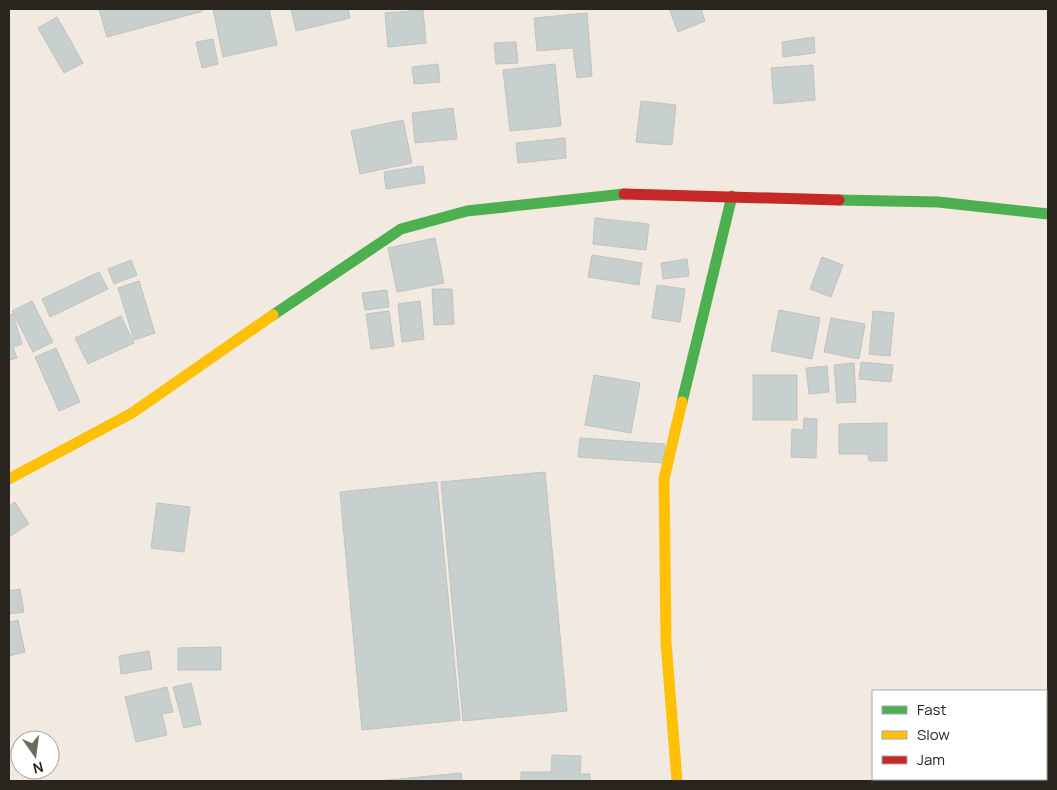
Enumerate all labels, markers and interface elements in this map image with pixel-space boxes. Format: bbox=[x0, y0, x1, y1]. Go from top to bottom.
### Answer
legend bbox=[872, 690, 1047, 780]
text: Fast bbox=[917, 699, 946, 720]
text: Slow bbox=[917, 724, 950, 745]
north arrow bbox=[10, 730, 60, 780]
text: Jam bbox=[917, 749, 945, 770]
text: N bbox=[31, 758, 45, 779]

